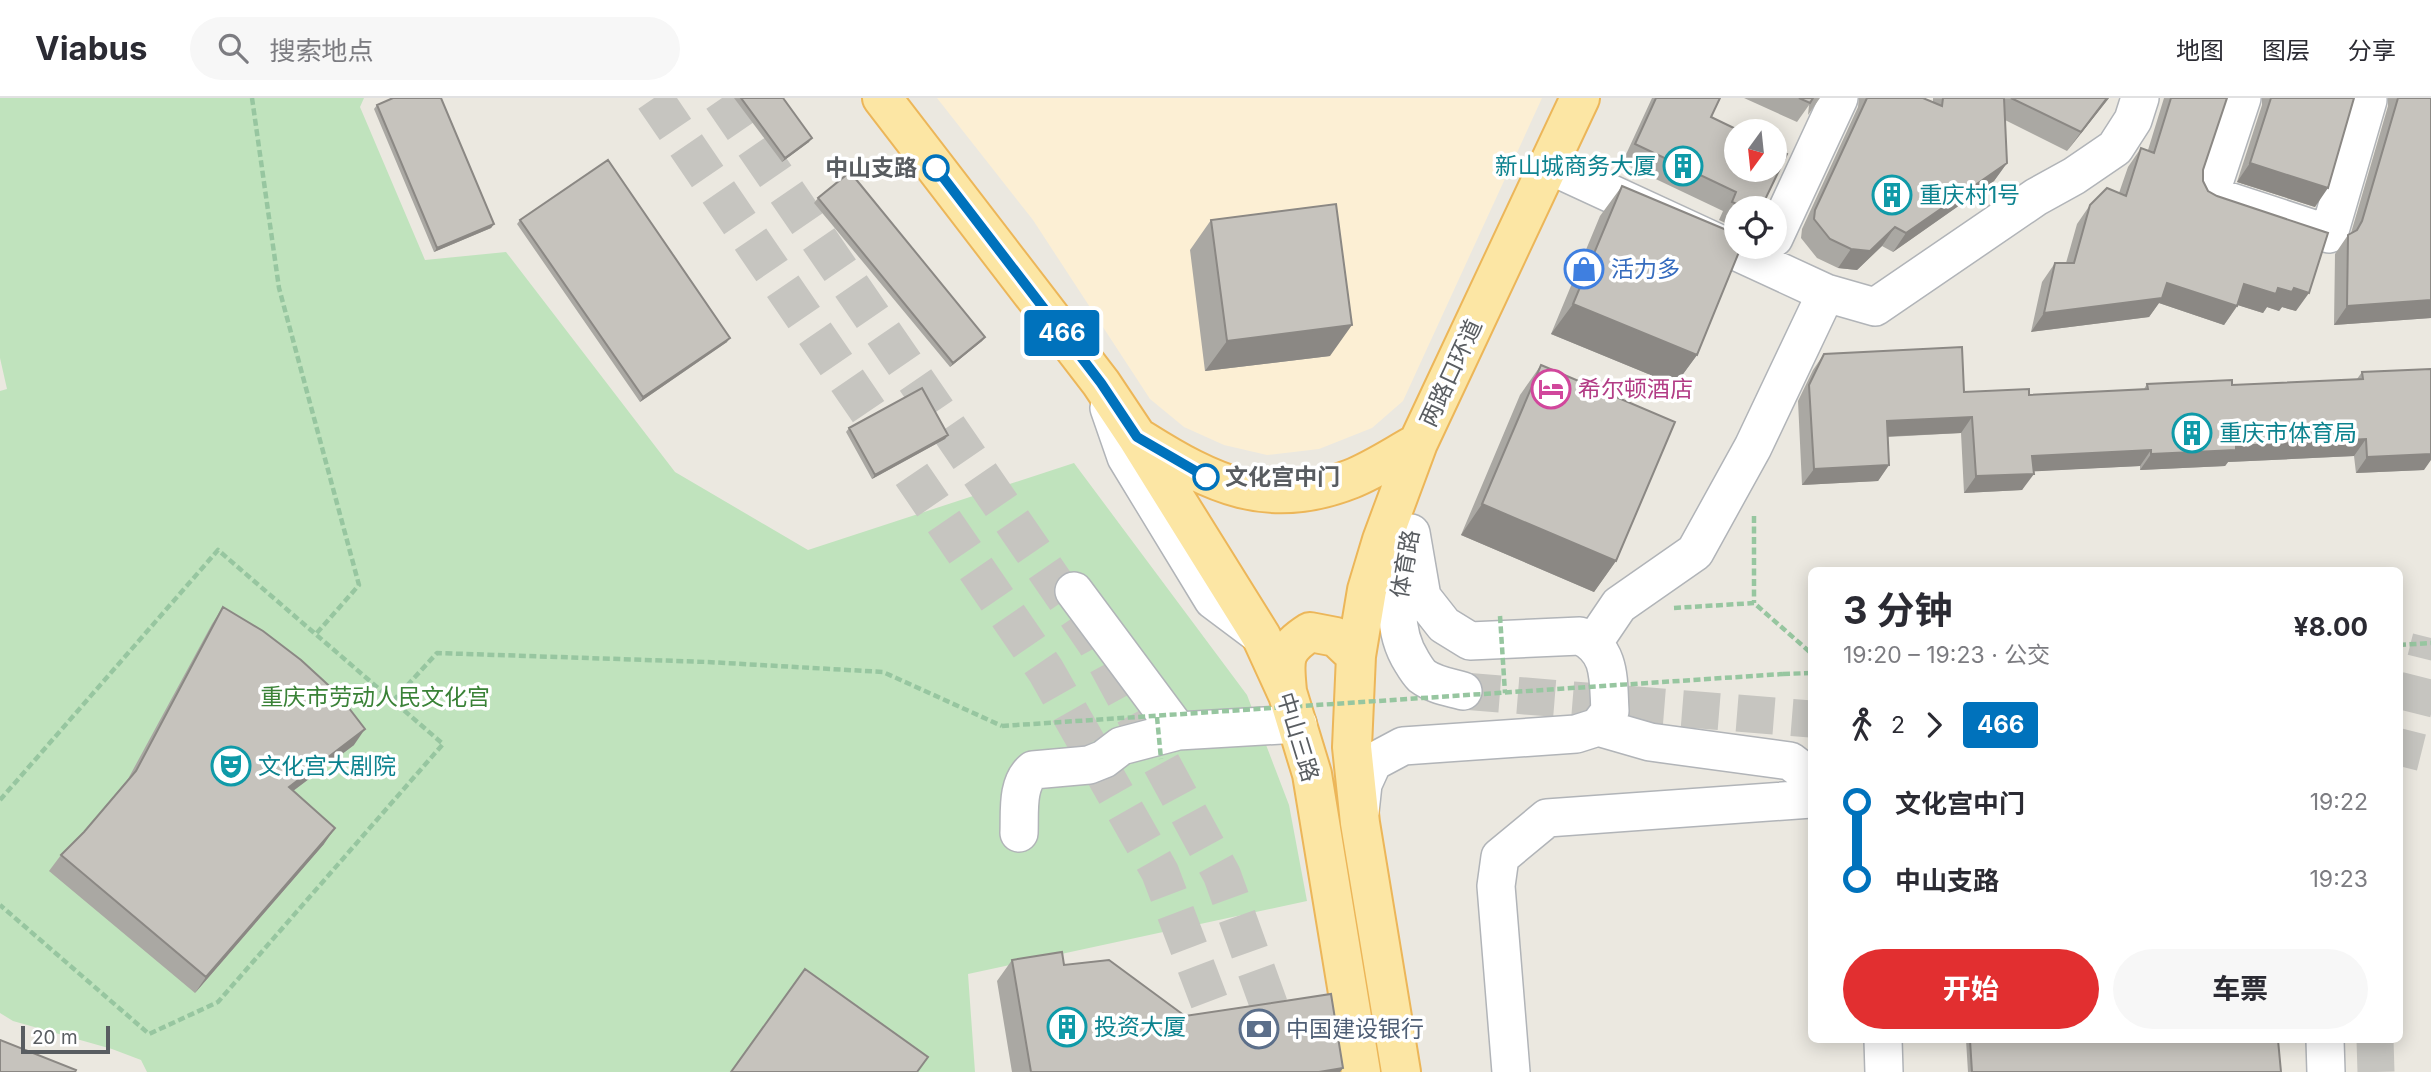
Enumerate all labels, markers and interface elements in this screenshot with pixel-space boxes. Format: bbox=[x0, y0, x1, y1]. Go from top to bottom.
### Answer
search box bbox=[190, 17, 680, 80]
text: Viabus bbox=[35, 28, 148, 68]
icon: search bbox=[214, 29, 252, 67]
text: 搜索地点 bbox=[270, 35, 374, 66]
text: 地图 bbox=[2176, 36, 2224, 65]
text: 图层 bbox=[2262, 36, 2310, 65]
text: 分享 bbox=[2348, 36, 2396, 65]
north arrow bbox=[1724, 119, 1787, 182]
map controls bbox=[1724, 119, 1787, 259]
building icon: 新山城商务大厦 bbox=[1662, 145, 1704, 187]
place label: 新山城商务大厦 bbox=[1495, 152, 1656, 180]
place label: 中山支路 bbox=[825, 154, 917, 182]
marker: 中山支路 bbox=[923, 155, 949, 181]
building icon: 重庆村1号 bbox=[1871, 174, 1913, 216]
place label: 重庆村1号 bbox=[1919, 181, 2020, 209]
button: locate bbox=[1724, 196, 1787, 259]
shop icon: 活力多 bbox=[1563, 248, 1605, 290]
place label: 活力多 bbox=[1611, 255, 1680, 283]
line badge: 466 bbox=[1022, 310, 1102, 356]
street label: 两路口环道 bbox=[1414, 315, 1488, 431]
text: 466 bbox=[1038, 318, 1086, 347]
hotel icon: 希尔顿酒店 bbox=[1530, 368, 1572, 410]
place label: 希尔顿酒店 bbox=[1578, 375, 1693, 403]
building icon: 重庆市体育局 bbox=[2171, 412, 2213, 454]
place label: 重庆市体育局 bbox=[2219, 419, 2357, 447]
place label: 文化宫中门 bbox=[1225, 463, 1340, 491]
marker: 文化宫中门 bbox=[1193, 464, 1219, 490]
street label: 体育路 bbox=[1385, 528, 1425, 600]
text: 3 分钟 bbox=[1843, 587, 1953, 633]
text: ¥8.00 bbox=[2294, 611, 2368, 642]
text: 19:20 – 19:23 · 公交 bbox=[1843, 641, 2050, 669]
park label: 重庆市劳动人民文化宫 bbox=[260, 683, 490, 711]
street label: 中山三路 bbox=[1271, 689, 1325, 785]
icon: walk bbox=[1843, 706, 1881, 744]
icon: forward bbox=[1915, 706, 1953, 744]
text: 466 bbox=[1977, 710, 2024, 739]
text: 2 bbox=[1891, 711, 1905, 739]
theatre icon: 文化宫大剧院 bbox=[210, 745, 252, 787]
place label: 文化宫大剧院 bbox=[258, 752, 396, 780]
text: 文化宫中门 bbox=[1895, 788, 2025, 819]
text: 19:22 bbox=[2310, 788, 2368, 816]
text: 中山支路 bbox=[1895, 865, 1999, 896]
text: 19:23 bbox=[2310, 865, 2368, 893]
button: 开始 bbox=[1843, 949, 2099, 1029]
button: 车票 bbox=[2113, 949, 2368, 1029]
building icon: 投资大厦 bbox=[1046, 1006, 1088, 1048]
bank icon: 中国建设银行 bbox=[1238, 1008, 1280, 1050]
place label: 投资大厦 bbox=[1094, 1013, 1186, 1041]
place label: 中国建设银行 bbox=[1286, 1015, 1424, 1043]
scale bar bbox=[21, 1023, 110, 1055]
text: 20 m bbox=[32, 1026, 78, 1049]

